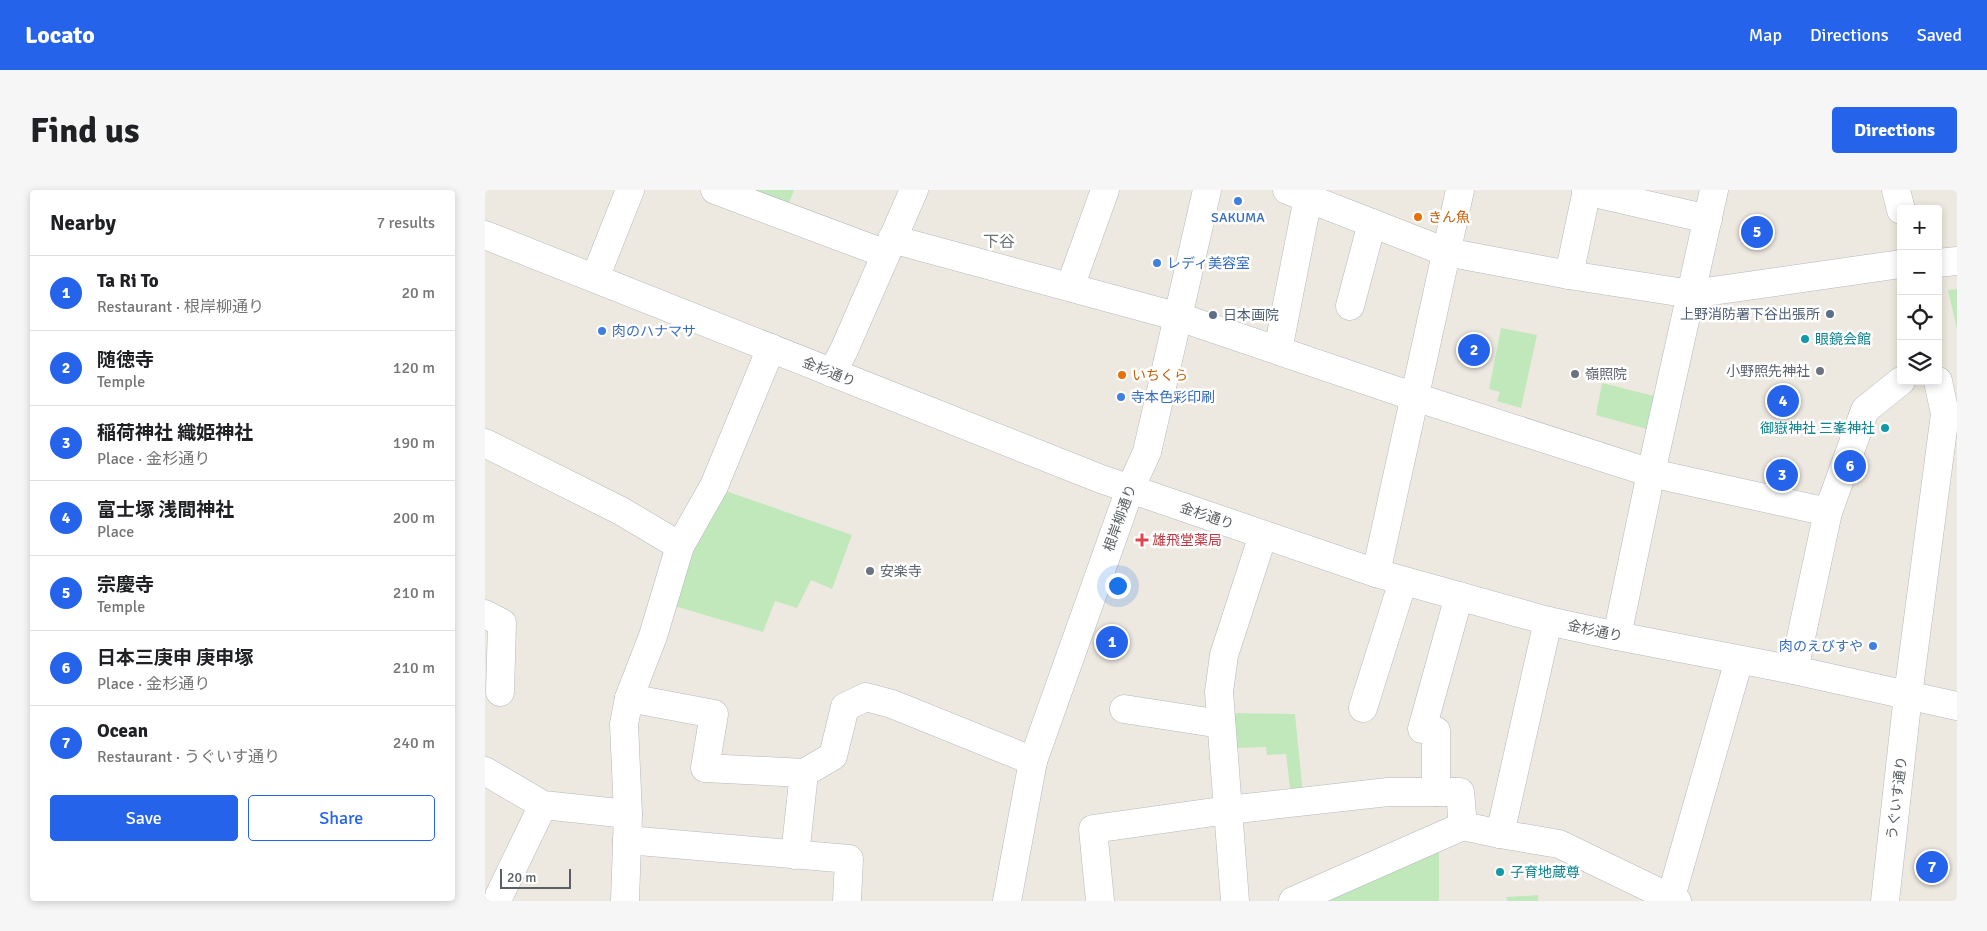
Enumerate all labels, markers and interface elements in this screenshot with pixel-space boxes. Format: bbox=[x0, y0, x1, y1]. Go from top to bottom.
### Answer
text: Locato bbox=[25, 20, 95, 50]
text: Map bbox=[1749, 24, 1782, 46]
text: Directions bbox=[1810, 24, 1889, 46]
text: Saved bbox=[1917, 24, 1962, 46]
button: Directions bbox=[1832, 107, 1957, 153]
text: Find us bbox=[30, 109, 140, 152]
marker: SAKUMA bbox=[1232, 195, 1244, 207]
map controls bbox=[1897, 205, 1942, 385]
button: + bbox=[1897, 205, 1942, 250]
place label: SAKUMA bbox=[1211, 209, 1265, 226]
place label: きん魚 bbox=[1428, 209, 1470, 226]
text: Nearby bbox=[50, 210, 116, 236]
marker: きん魚 bbox=[1412, 211, 1424, 223]
text: 7 results bbox=[376, 213, 435, 233]
pin: 5 bbox=[1741, 213, 1773, 251]
district label: 下谷 bbox=[983, 232, 1015, 252]
button: − bbox=[1897, 250, 1942, 295]
place label: レディ美容室 bbox=[1167, 255, 1250, 272]
marker: レディ美容室 bbox=[1151, 257, 1163, 269]
text: Ta Ri To bbox=[97, 269, 159, 293]
text: 1 bbox=[62, 283, 70, 303]
text: 20 m bbox=[401, 283, 435, 303]
button: locate bbox=[1897, 295, 1942, 340]
text: Restaurant · 根岸柳通り bbox=[97, 297, 264, 317]
place label: 上野消防署下谷出張所 bbox=[1680, 306, 1820, 323]
place label: 日本画院 bbox=[1223, 307, 1279, 324]
marker: 上野消防署下谷出張所 bbox=[1824, 308, 1836, 320]
marker: 日本画院 bbox=[1207, 309, 1219, 321]
place label: 肉のハナマサ bbox=[612, 323, 696, 340]
marker: 肉のハナマサ bbox=[596, 325, 608, 337]
pin: 2 bbox=[1458, 331, 1490, 369]
place label: 眼鏡会館 bbox=[1815, 331, 1871, 348]
marker: 眼鏡会館 bbox=[1799, 333, 1811, 345]
button: layers bbox=[1897, 340, 1942, 385]
text: 随徳寺 bbox=[97, 348, 154, 372]
street label: 金杉通り bbox=[800, 354, 858, 390]
text: 2 bbox=[62, 358, 70, 378]
text: 120 m bbox=[393, 358, 435, 378]
place label: 小野照先神社 bbox=[1726, 363, 1810, 380]
marker: 小野照先神社 bbox=[1814, 365, 1826, 377]
place label: 嶺照院 bbox=[1585, 366, 1627, 383]
place label: いちくら bbox=[1132, 367, 1188, 384]
marker: 嶺照院 bbox=[1569, 368, 1581, 380]
marker: いちくら bbox=[1116, 369, 1128, 381]
text: Temple bbox=[97, 372, 145, 392]
pin: 4 bbox=[1767, 382, 1799, 420]
place label: 寺本色彩印刷 bbox=[1131, 389, 1215, 406]
marker: 寺本色彩印刷 bbox=[1115, 391, 1127, 403]
place label: 御嶽神社 三峯神社 bbox=[1760, 420, 1875, 437]
text: 稲荷神社 織姫神社 bbox=[97, 421, 253, 445]
marker: 御嶽神社 三峯神社 bbox=[1879, 422, 1891, 434]
text: 3 bbox=[62, 433, 70, 453]
text: 190 m bbox=[393, 433, 435, 453]
pin: 6 bbox=[1834, 447, 1866, 485]
text: Place · 金杉通り bbox=[97, 449, 210, 469]
pin: 3 bbox=[1766, 456, 1798, 494]
street label: 根岸柳通り bbox=[1100, 482, 1140, 554]
text: 富士塚 浅間神社 bbox=[97, 498, 234, 522]
street label: 金杉通り bbox=[1178, 499, 1236, 533]
text: 4 bbox=[62, 508, 70, 528]
text: 200 m bbox=[393, 508, 435, 528]
text: Place bbox=[97, 522, 134, 542]
place label: 雄飛堂薬局 bbox=[1152, 532, 1222, 549]
marker: 雄飛堂薬局 bbox=[1136, 534, 1148, 546]
place label: 安楽寺 bbox=[880, 563, 922, 580]
marker: 安楽寺 bbox=[864, 565, 876, 577]
text: 宗慶寺 bbox=[97, 573, 154, 597]
your location bbox=[1105, 573, 1131, 599]
text: 5 bbox=[62, 583, 70, 603]
text: 210 m bbox=[393, 583, 435, 603]
text: Temple bbox=[97, 597, 145, 617]
street label: 金杉通り bbox=[1566, 617, 1624, 645]
pin: 1 bbox=[1096, 623, 1128, 661]
place label: 肉のえびすや bbox=[1779, 638, 1863, 655]
marker: 肉のえびすや bbox=[1867, 640, 1879, 652]
text: 日本三庚申 庚申塚 bbox=[97, 646, 253, 670]
text: 6 bbox=[62, 658, 70, 678]
text: 210 m bbox=[393, 658, 435, 678]
text: Place · 金杉通り bbox=[97, 674, 210, 694]
text: Ocean bbox=[97, 719, 148, 743]
text: 7 bbox=[62, 733, 70, 753]
text: 240 m bbox=[393, 733, 435, 753]
text: Restaurant · うぐいす通り bbox=[97, 747, 280, 767]
street label: うぐいす通り bbox=[1883, 755, 1911, 841]
button: Save bbox=[50, 795, 238, 841]
button: Share bbox=[248, 795, 435, 841]
pin: 7 bbox=[1916, 848, 1948, 886]
place label: 子育地蔵尊 bbox=[1510, 864, 1580, 881]
scale bar bbox=[500, 866, 571, 889]
marker: 子育地蔵尊 bbox=[1494, 866, 1506, 878]
text: 20 m bbox=[507, 869, 536, 886]

